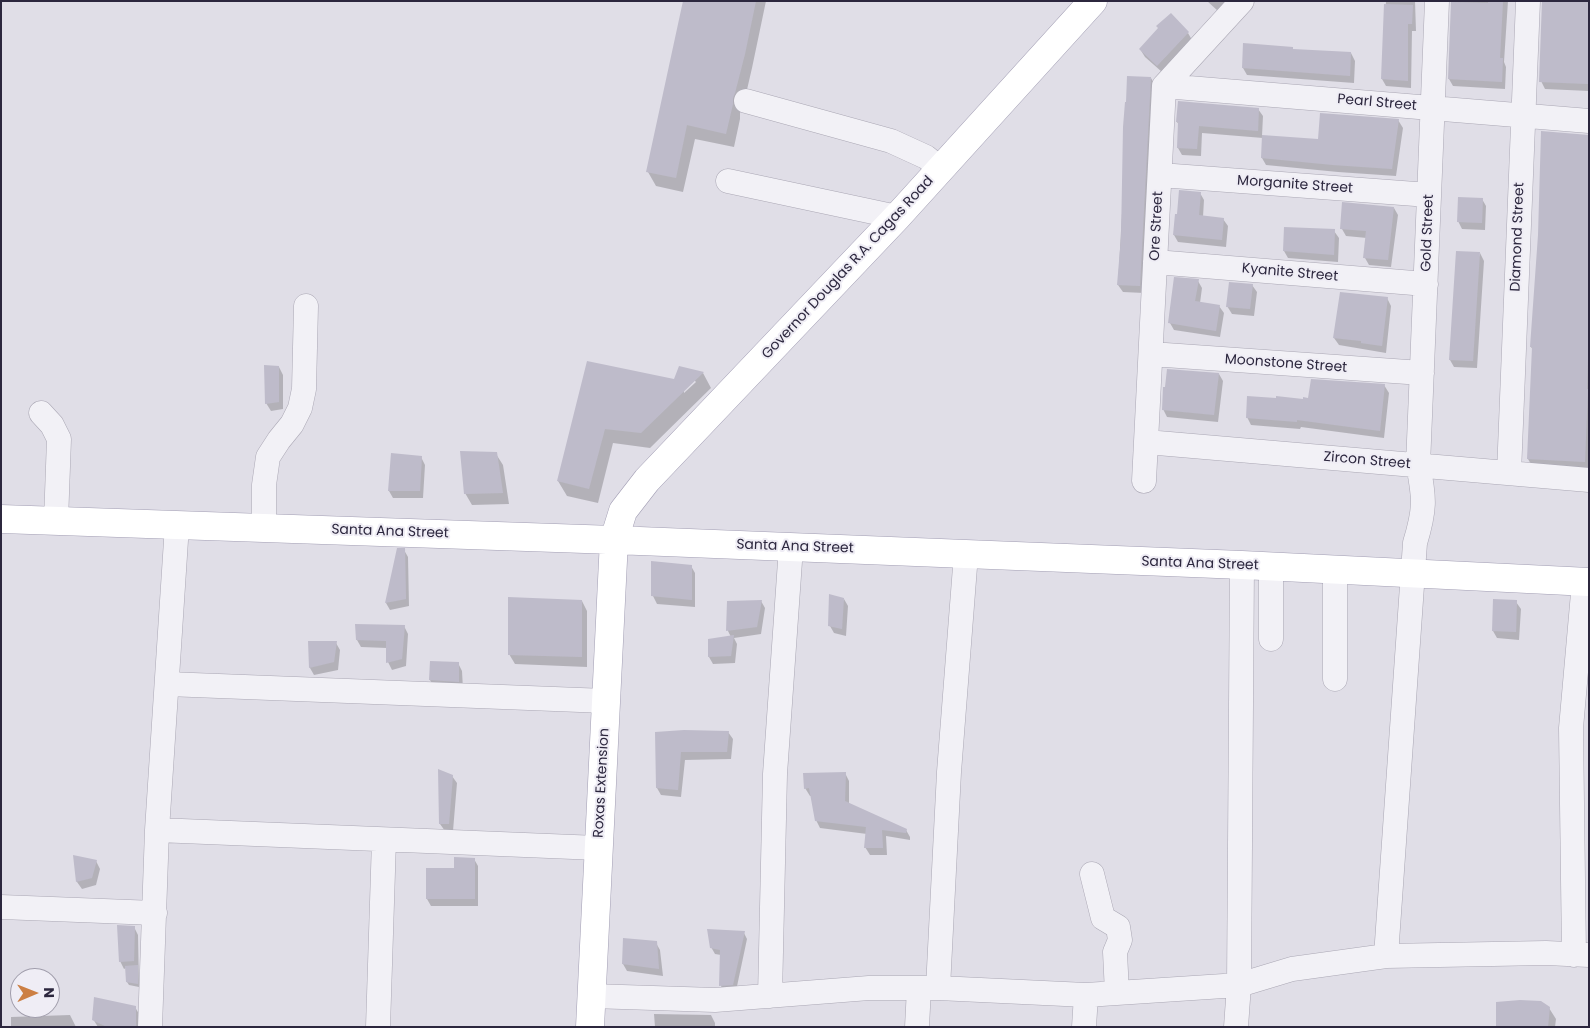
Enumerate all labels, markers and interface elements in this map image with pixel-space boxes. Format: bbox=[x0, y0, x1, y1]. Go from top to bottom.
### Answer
street label: Pearl Street bbox=[1337, 91, 1417, 115]
street label: Governor Douglas R.A. Cagas Road bbox=[759, 173, 937, 363]
street label: Morganite Street bbox=[1237, 173, 1353, 197]
street label: Diamond Street bbox=[1508, 182, 1528, 292]
street label: Ore Street bbox=[1147, 191, 1167, 261]
street label: Gold Street bbox=[1418, 194, 1438, 272]
street label: Kyanite Street bbox=[1241, 260, 1339, 286]
street label: Moonstone Street bbox=[1224, 351, 1348, 377]
street label: Zircon Street bbox=[1323, 449, 1411, 473]
street label: Santa Ana Street bbox=[331, 522, 449, 542]
street label: Santa Ana Street bbox=[736, 537, 854, 557]
street label: Santa Ana Street bbox=[1141, 554, 1259, 574]
street label: Roxas Extension bbox=[591, 728, 613, 838]
north arrow bbox=[10, 968, 60, 1018]
text: N bbox=[39, 987, 59, 998]

